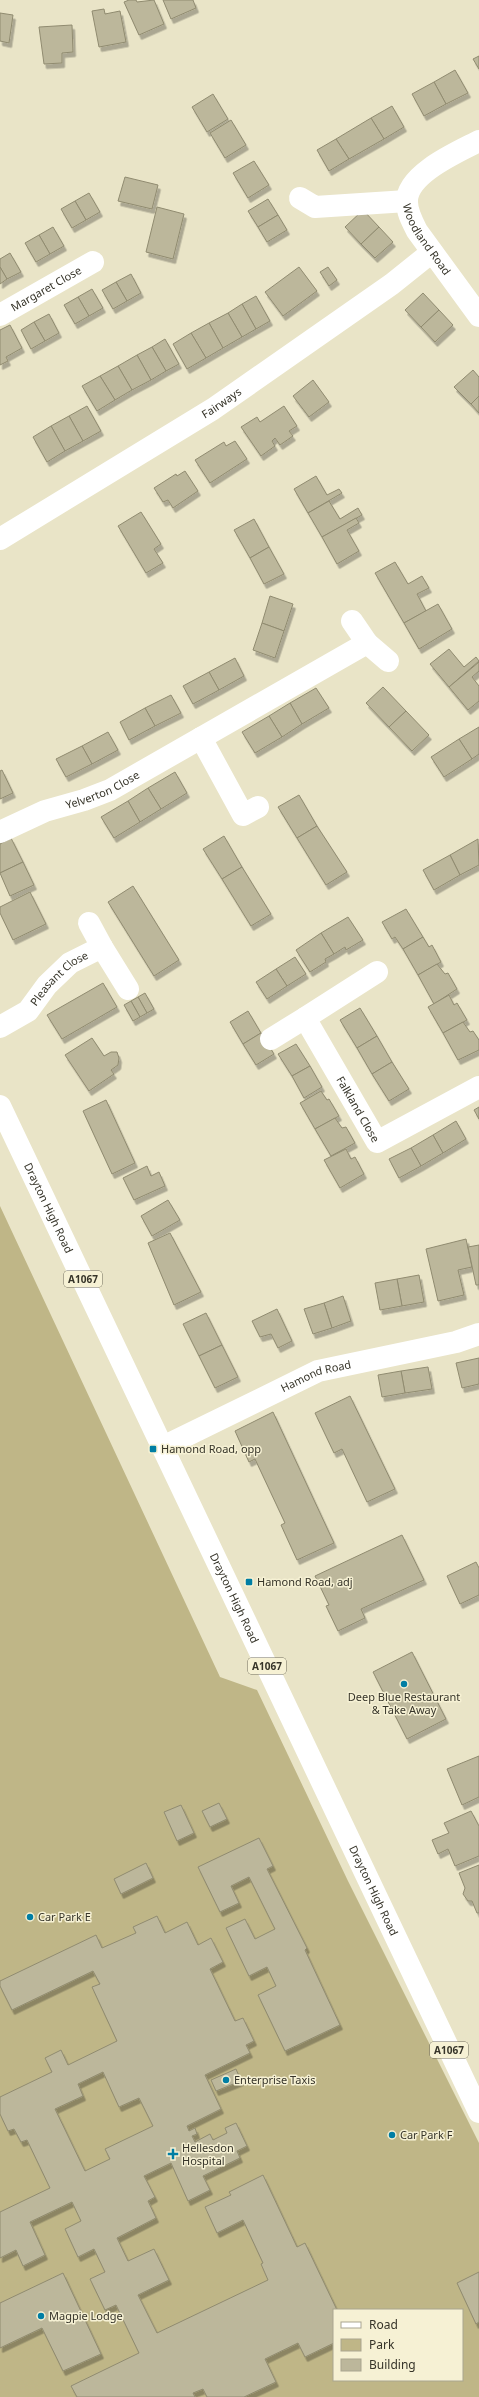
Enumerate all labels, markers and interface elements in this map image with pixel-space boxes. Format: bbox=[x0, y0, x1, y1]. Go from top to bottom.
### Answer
street label: Woodland Road bbox=[400, 202, 454, 278]
street label: Margaret Close bbox=[8, 262, 84, 314]
street label: Fairways bbox=[199, 384, 244, 421]
street label: Yelverton Close bbox=[64, 767, 142, 812]
street label: Pleasant Close bbox=[26, 947, 90, 1008]
street label: Falkland Close bbox=[333, 1073, 384, 1145]
street label: Drayton High Road bbox=[21, 1160, 77, 1255]
road number: A1067 bbox=[64, 1271, 102, 1287]
street label: Hamond Road bbox=[278, 1356, 352, 1395]
place label: Hamond Road, opp bbox=[161, 1441, 261, 1456]
marker: Hamond Road, opp bbox=[148, 1444, 158, 1454]
street label: Drayton High Road bbox=[207, 1550, 263, 1645]
place label: Hamond Road, adj bbox=[257, 1574, 353, 1589]
marker: Hamond Road, adj bbox=[244, 1577, 254, 1587]
road number: A1067 bbox=[248, 1658, 286, 1674]
marker: Deep Blue Restaurant & Take Away bbox=[399, 1679, 409, 1689]
place label: Deep Blue Restaurant & Take Away bbox=[348, 1689, 460, 1717]
street label: Drayton High Road bbox=[346, 1843, 402, 1938]
place label: Car Park E bbox=[38, 1909, 91, 1924]
marker: Car Park E bbox=[25, 1912, 35, 1922]
road number: A1067 bbox=[430, 2042, 468, 2058]
place label: Enterprise Taxis bbox=[234, 2072, 315, 2087]
marker: Enterprise Taxis bbox=[221, 2075, 231, 2085]
place label: Car Park F bbox=[400, 2127, 453, 2142]
marker: Car Park F bbox=[387, 2130, 397, 2140]
place label: Hellesdon Hospital bbox=[182, 2140, 234, 2168]
marker: Hellesdon Hospital bbox=[167, 2148, 179, 2160]
place label: Magpie Lodge bbox=[49, 2308, 123, 2323]
legend bbox=[333, 2309, 463, 2381]
marker: Magpie Lodge bbox=[36, 2311, 46, 2321]
text: Road bbox=[369, 2316, 398, 2333]
text: Park bbox=[369, 2336, 395, 2353]
text: Building bbox=[369, 2356, 416, 2373]

